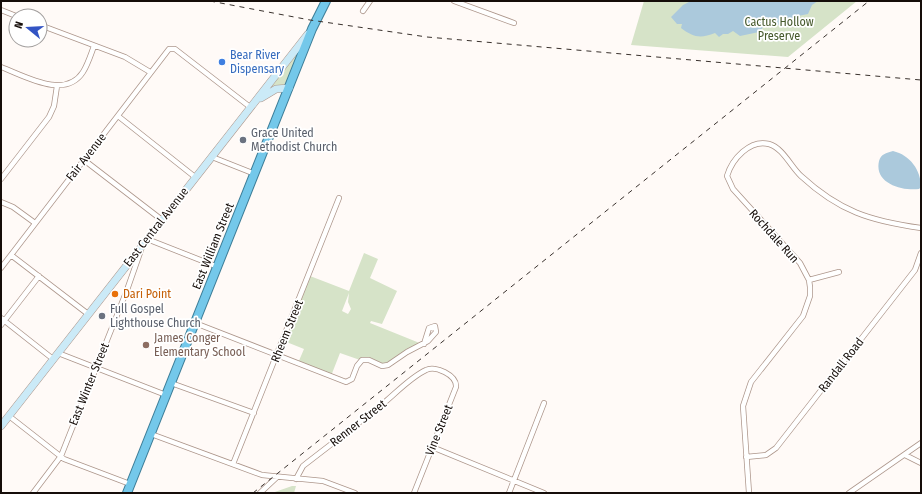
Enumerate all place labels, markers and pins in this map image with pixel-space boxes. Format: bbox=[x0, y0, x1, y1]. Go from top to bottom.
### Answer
place label: Bear River Dispensary bbox=[230, 48, 285, 76]
marker: Bear River Dispensary bbox=[217, 57, 227, 67]
place label: Grace United Methodist Church bbox=[251, 126, 337, 154]
marker: Grace United Methodist Church bbox=[238, 135, 248, 145]
place label: Dari Point bbox=[123, 287, 171, 301]
marker: Dari Point bbox=[110, 289, 120, 299]
place label: Full Gospel Lighthouse Church bbox=[110, 302, 201, 330]
marker: Full Gospel Lighthouse Church bbox=[97, 311, 107, 321]
place label: James Conger Elementary School bbox=[154, 331, 245, 359]
marker: James Conger Elementary School bbox=[141, 340, 151, 350]

